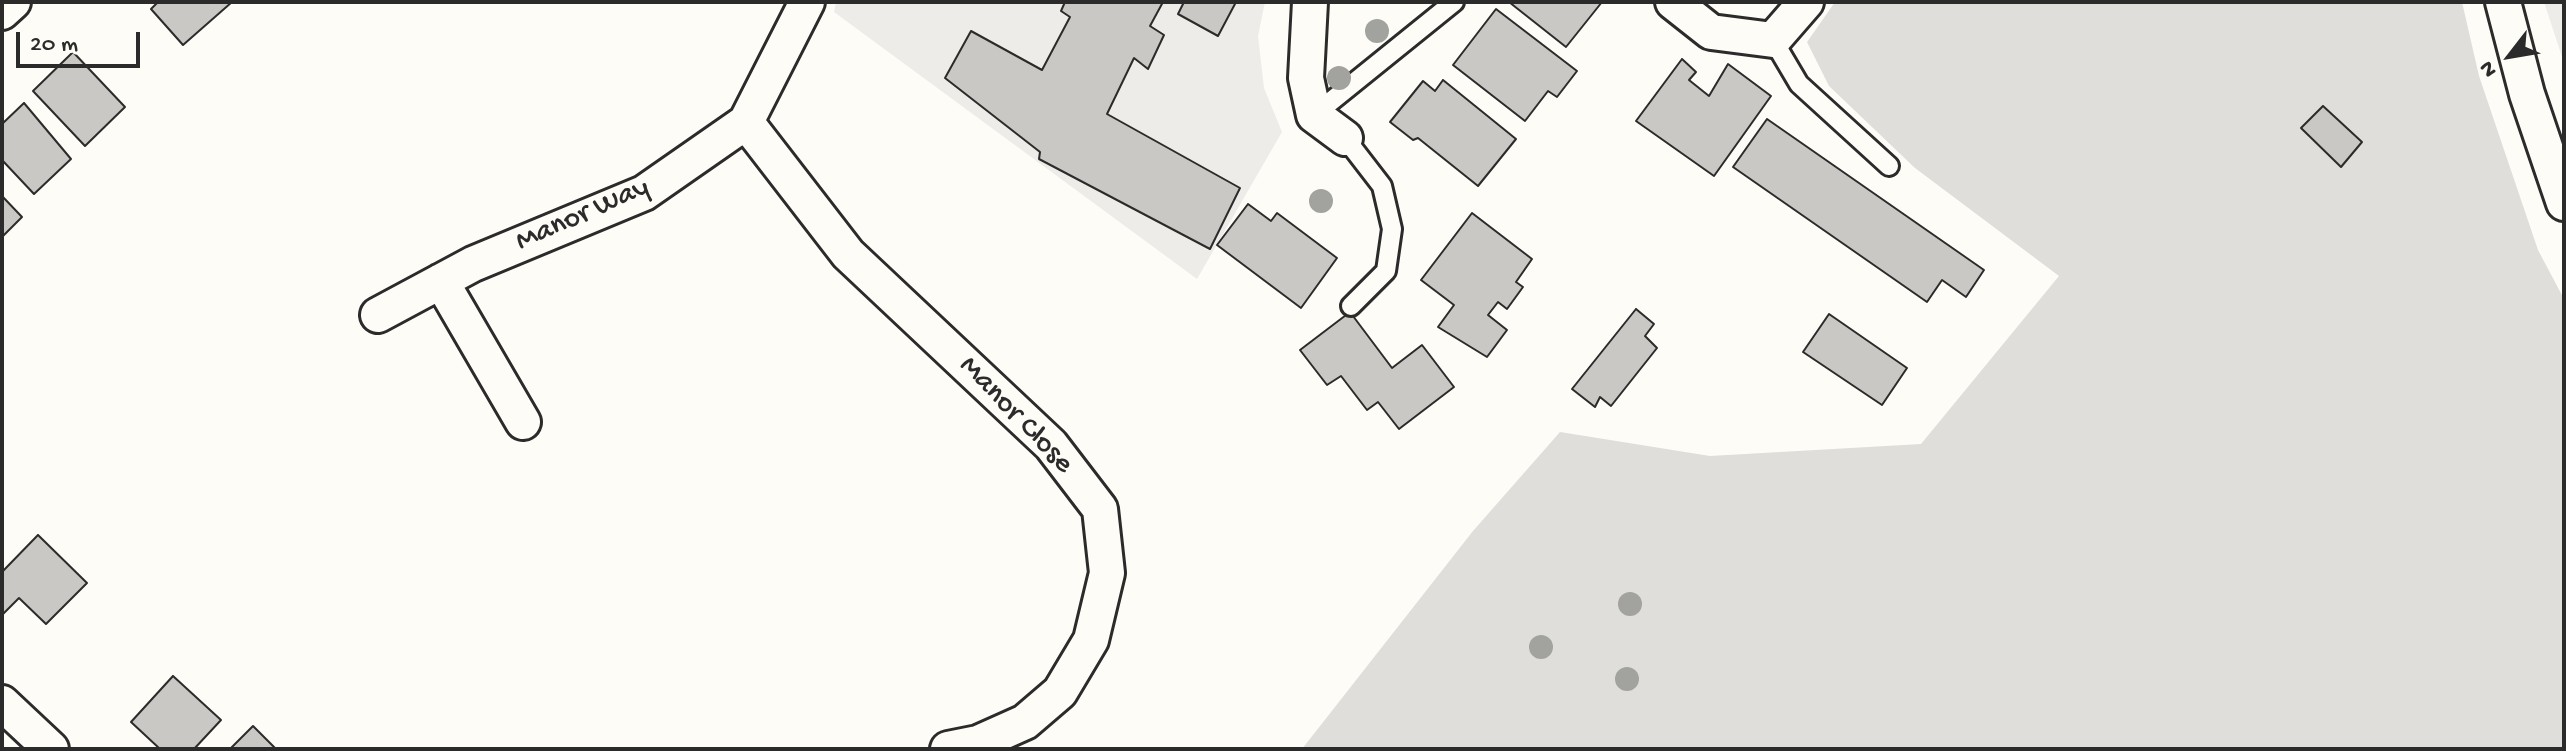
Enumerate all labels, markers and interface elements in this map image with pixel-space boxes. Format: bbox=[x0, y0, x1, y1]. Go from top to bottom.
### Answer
scale bar bbox=[20, 16, 144, 66]
north arrow bbox=[2470, 16, 2550, 96]
text: 20 m bbox=[30, 31, 78, 60]
text: N bbox=[2475, 56, 2504, 81]
street label: Manor Way bbox=[511, 171, 655, 261]
street label: Manor Close bbox=[950, 350, 1080, 482]

